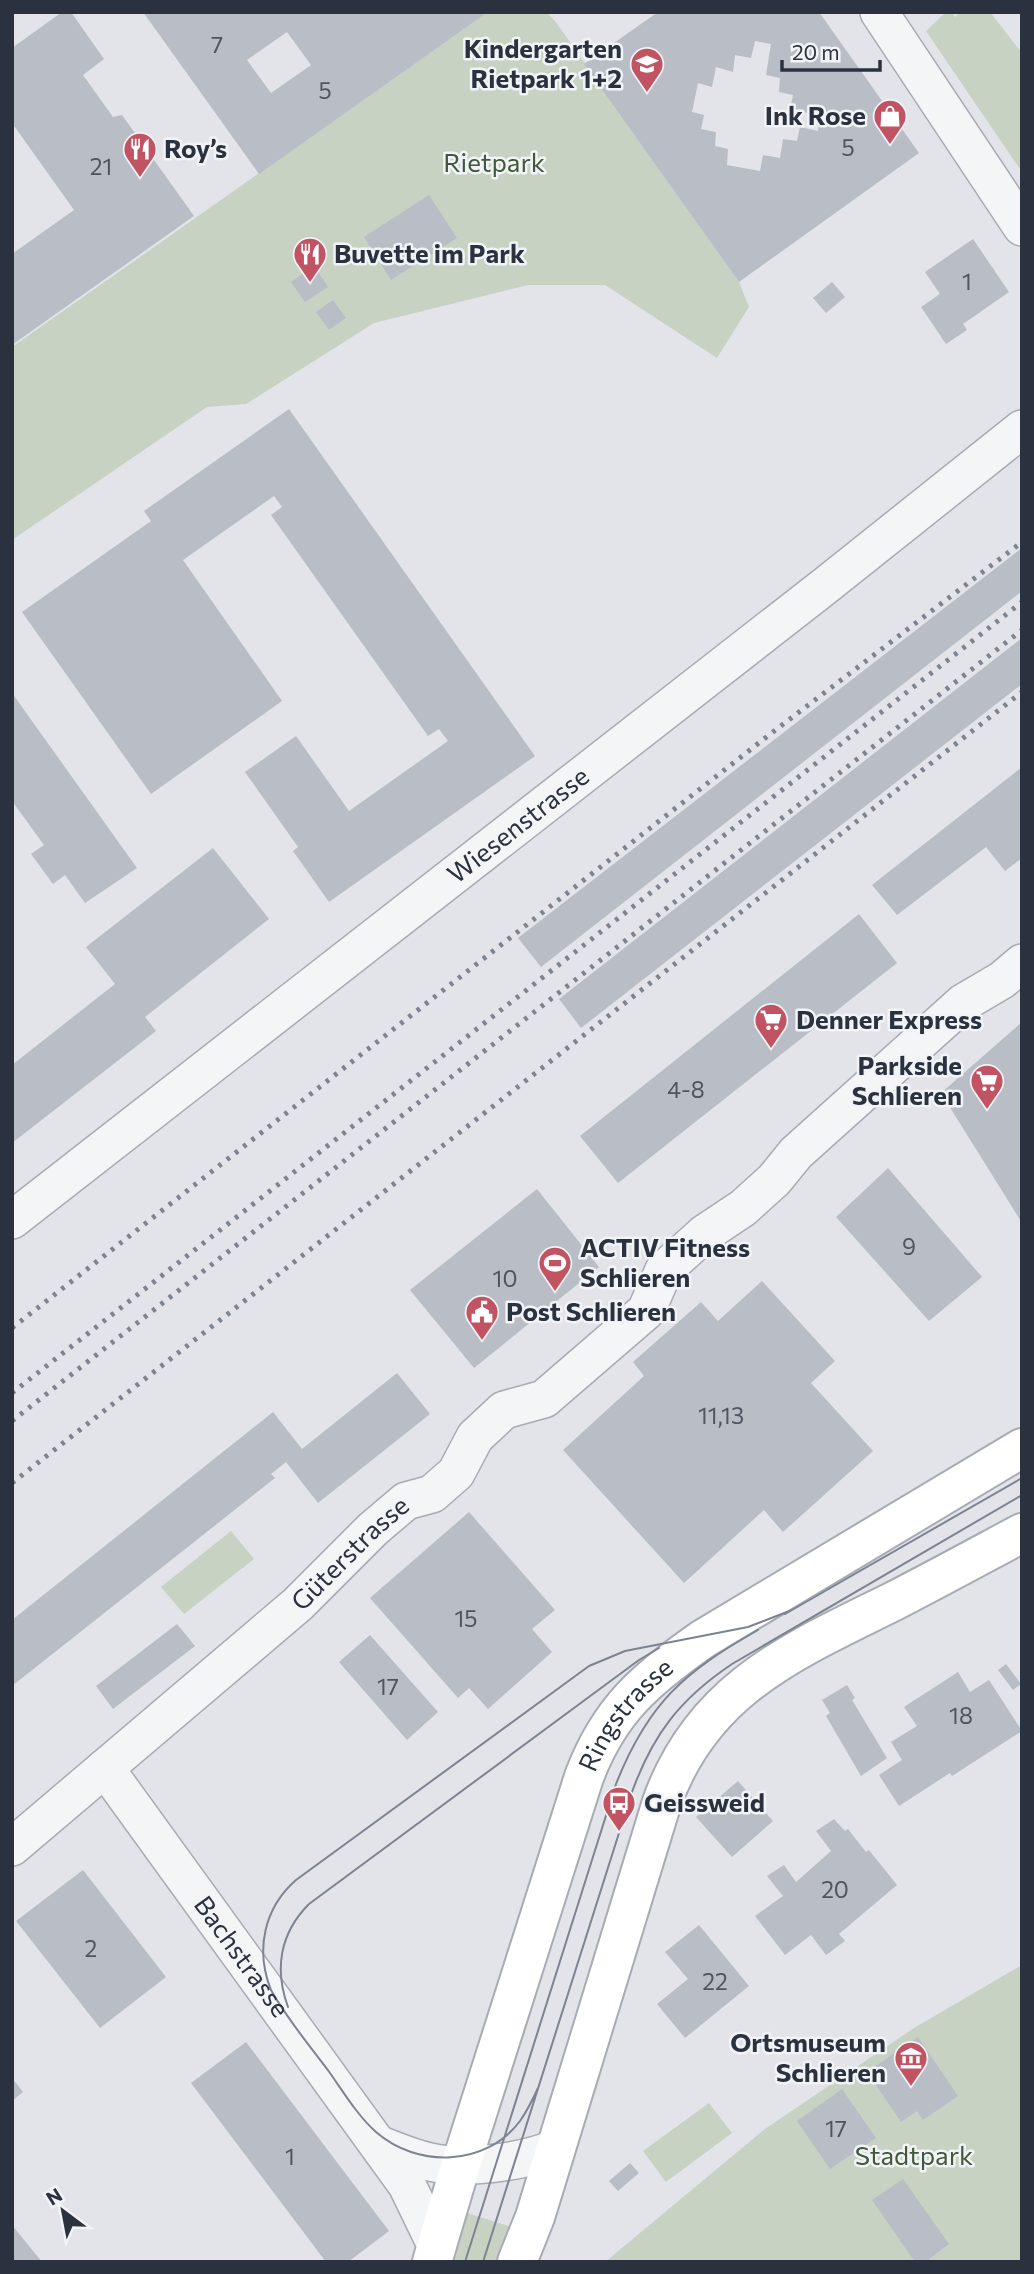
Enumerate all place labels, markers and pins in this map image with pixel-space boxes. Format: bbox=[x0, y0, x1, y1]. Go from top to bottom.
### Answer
place label: Kindergarten Rietpark 1+2 bbox=[464, 32, 622, 93]
school or university icon: Kindergarten Rietpark 1+2 bbox=[628, 45, 666, 94]
shop icon: Ink Rose bbox=[871, 97, 909, 146]
place label: Ink Rose bbox=[765, 99, 866, 130]
restaurant icon: Roy’s bbox=[121, 130, 159, 179]
place label: Roy’s bbox=[164, 132, 227, 163]
restaurant icon: Buvette im Park bbox=[291, 235, 329, 284]
place label: Buvette im Park bbox=[334, 237, 525, 268]
supermarket icon: Denner Express bbox=[752, 1001, 790, 1050]
place label: Denner Express bbox=[796, 1003, 982, 1034]
place label: Parkside Schlieren bbox=[852, 1049, 962, 1110]
supermarket icon: Parkside Schlieren bbox=[968, 1062, 1006, 1111]
place label: ACTIV Fitness Schlieren bbox=[580, 1231, 750, 1292]
sports icon: ACTIV Fitness Schlieren bbox=[536, 1244, 574, 1293]
public building icon: Post Schlieren bbox=[463, 1293, 501, 1342]
place label: Post Schlieren bbox=[506, 1295, 676, 1326]
bus stop icon: Geissweid bbox=[600, 1784, 638, 1833]
place label: Geissweid bbox=[644, 1786, 765, 1817]
place label: Ortsmuseum Schlieren bbox=[730, 2026, 886, 2087]
museum icon: Ortsmuseum Schlieren bbox=[892, 2039, 930, 2088]

